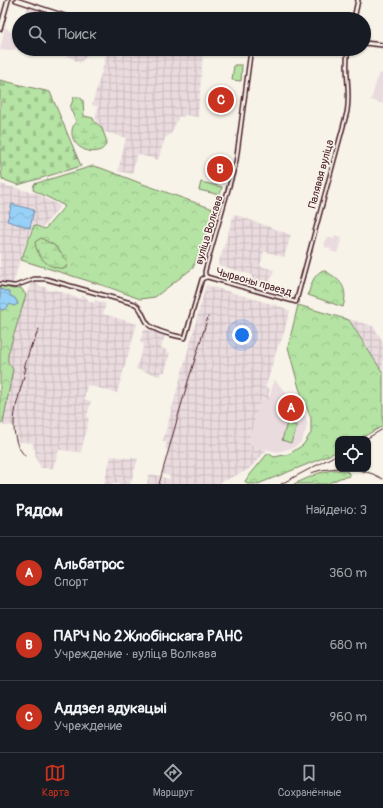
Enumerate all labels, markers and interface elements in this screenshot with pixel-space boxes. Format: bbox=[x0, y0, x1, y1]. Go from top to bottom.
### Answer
search box bbox=[12, 12, 371, 56]
icon: search bbox=[26, 23, 48, 45]
text: Поиск bbox=[58, 25, 97, 44]
pin: C bbox=[208, 85, 234, 115]
street label: Палявая вуліца bbox=[306, 138, 336, 210]
pin: B bbox=[207, 154, 233, 184]
street label: вуліца Волкава bbox=[192, 194, 226, 266]
street label: Чырвоны праезд bbox=[215, 265, 294, 299]
your location bbox=[232, 325, 252, 345]
pin: A bbox=[278, 393, 304, 423]
map controls bbox=[335, 436, 371, 472]
button: locate bbox=[335, 436, 371, 472]
text: Рядом bbox=[16, 500, 63, 521]
text: Найдено: 3 bbox=[305, 502, 367, 518]
text: Альбатрос bbox=[54, 555, 124, 574]
text: A bbox=[25, 565, 33, 581]
text: 360 m bbox=[329, 565, 367, 581]
text: Спорт bbox=[54, 574, 88, 590]
text: ПАРЧ № 2 Жлобінскага РАНС bbox=[54, 627, 243, 646]
text: B bbox=[25, 637, 33, 653]
text: 680 m bbox=[330, 637, 367, 653]
text: Учреждение · вуліца Волкава bbox=[54, 646, 216, 662]
text: Аддзел адукацыі bbox=[54, 699, 166, 718]
text: C bbox=[25, 709, 33, 725]
text: 960 m bbox=[329, 709, 367, 725]
text: Учреждение bbox=[54, 718, 122, 734]
tab: Карта bbox=[42, 762, 69, 799]
tab: Маршрут bbox=[153, 762, 194, 799]
tab: Сохранённые bbox=[278, 762, 341, 799]

